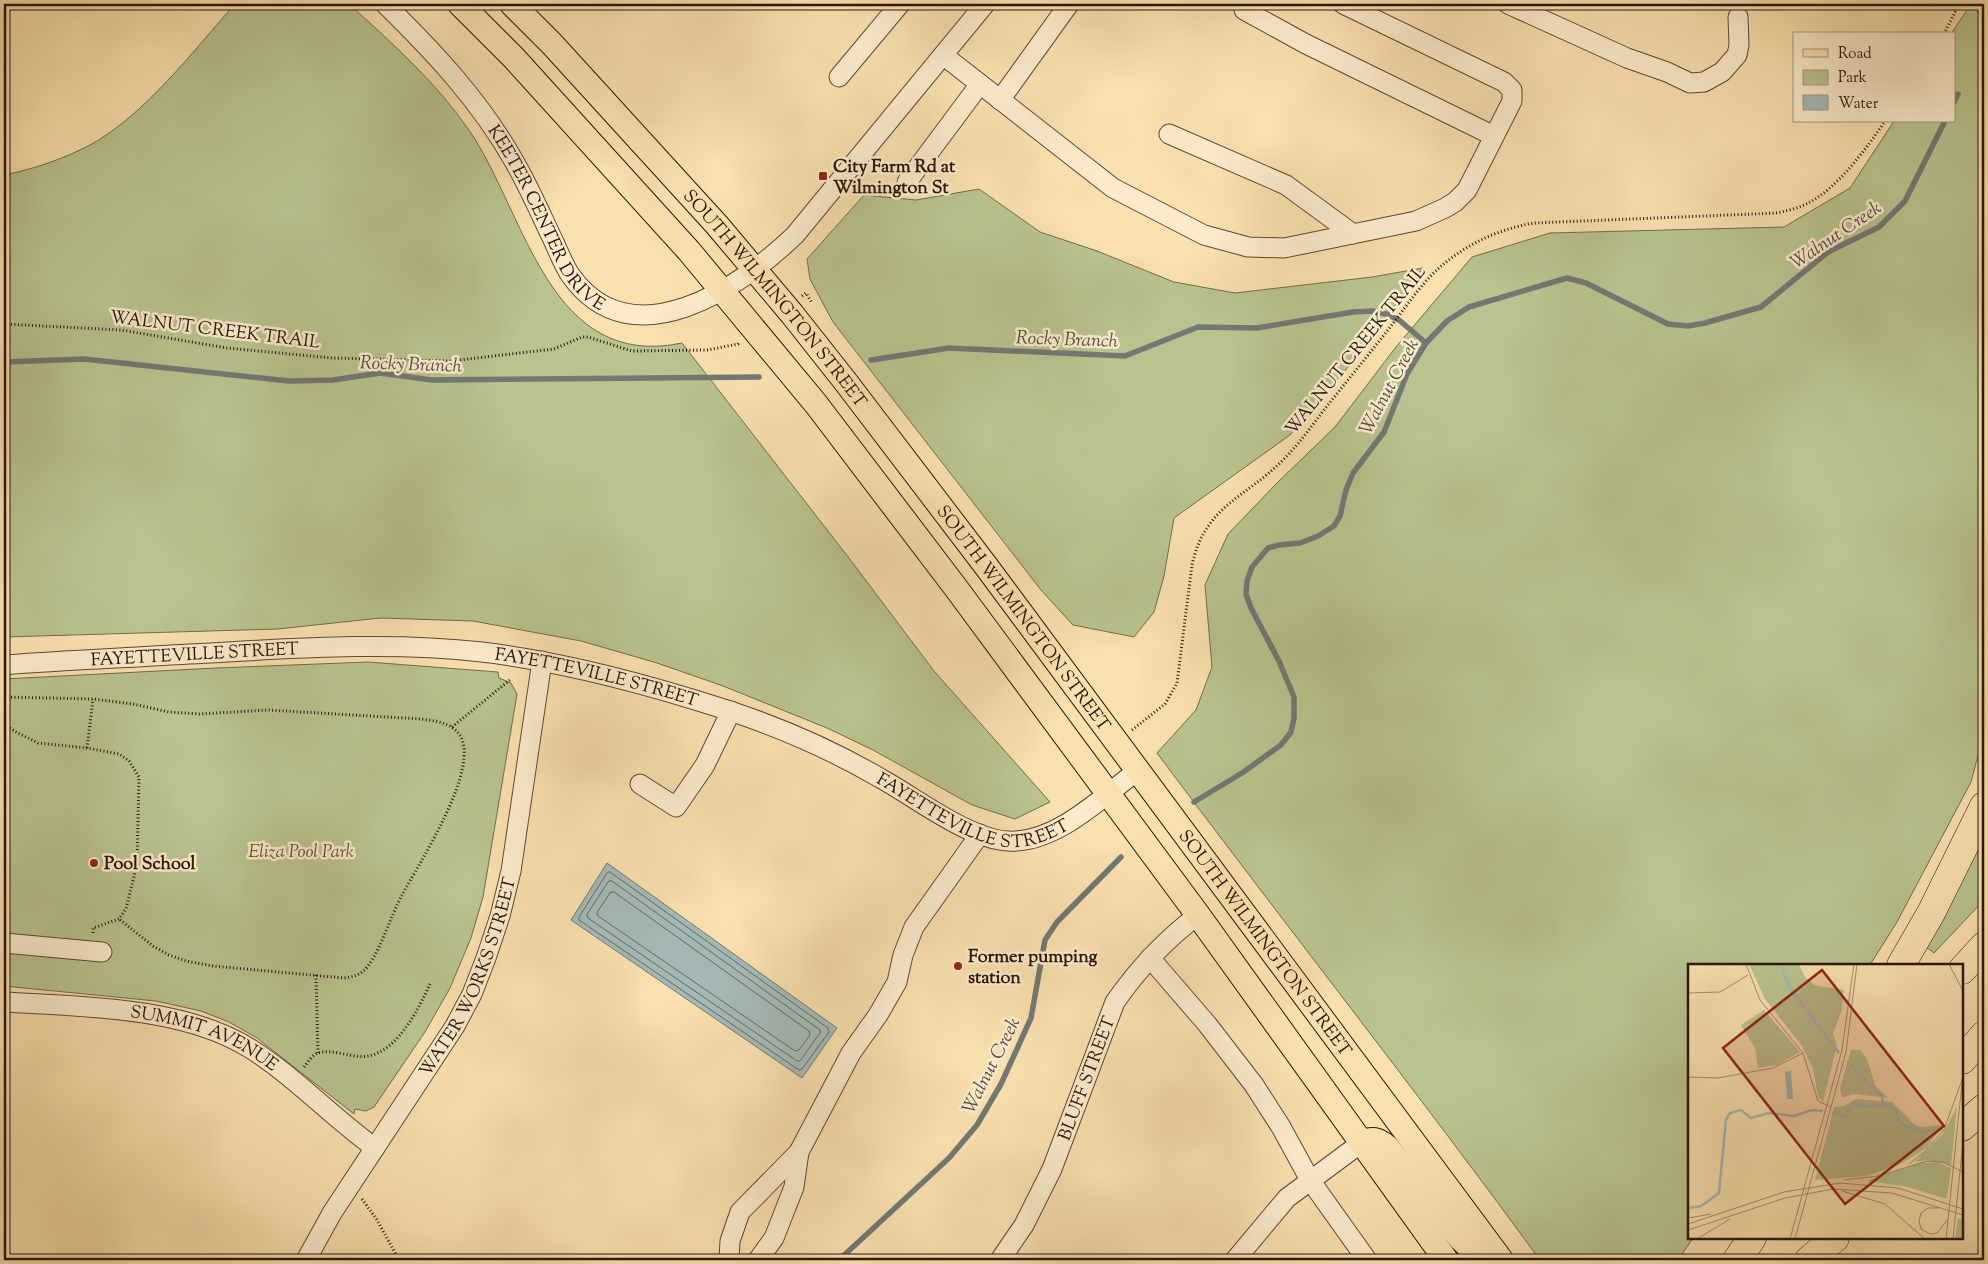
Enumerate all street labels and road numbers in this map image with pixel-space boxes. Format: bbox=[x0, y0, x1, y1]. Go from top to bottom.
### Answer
street label: KEETER CENTER DRIVE bbox=[480, 120, 610, 319]
street label: SOUTH WILMINGTON STREET bbox=[676, 185, 872, 414]
street label: WALNUT CREEK TRAIL bbox=[1280, 261, 1433, 442]
street label: WALNUT CREEK TRAIL bbox=[108, 305, 321, 357]
street label: SOUTH WILMINGTON STREET bbox=[929, 500, 1116, 738]
street label: FAYETTEVILLE STREET bbox=[90, 637, 300, 674]
street label: FAYETTEVILLE STREET bbox=[493, 643, 701, 715]
street label: FAYETTEVILLE STREET bbox=[871, 767, 1075, 856]
street label: SOUTH WILMINGTON STREET bbox=[1171, 825, 1357, 1063]
street label: WATER WORKS STREET bbox=[414, 874, 524, 1083]
street label: SUMMIT AVENUE bbox=[128, 1000, 283, 1079]
street label: BLUFF STREET bbox=[1053, 1013, 1123, 1145]

